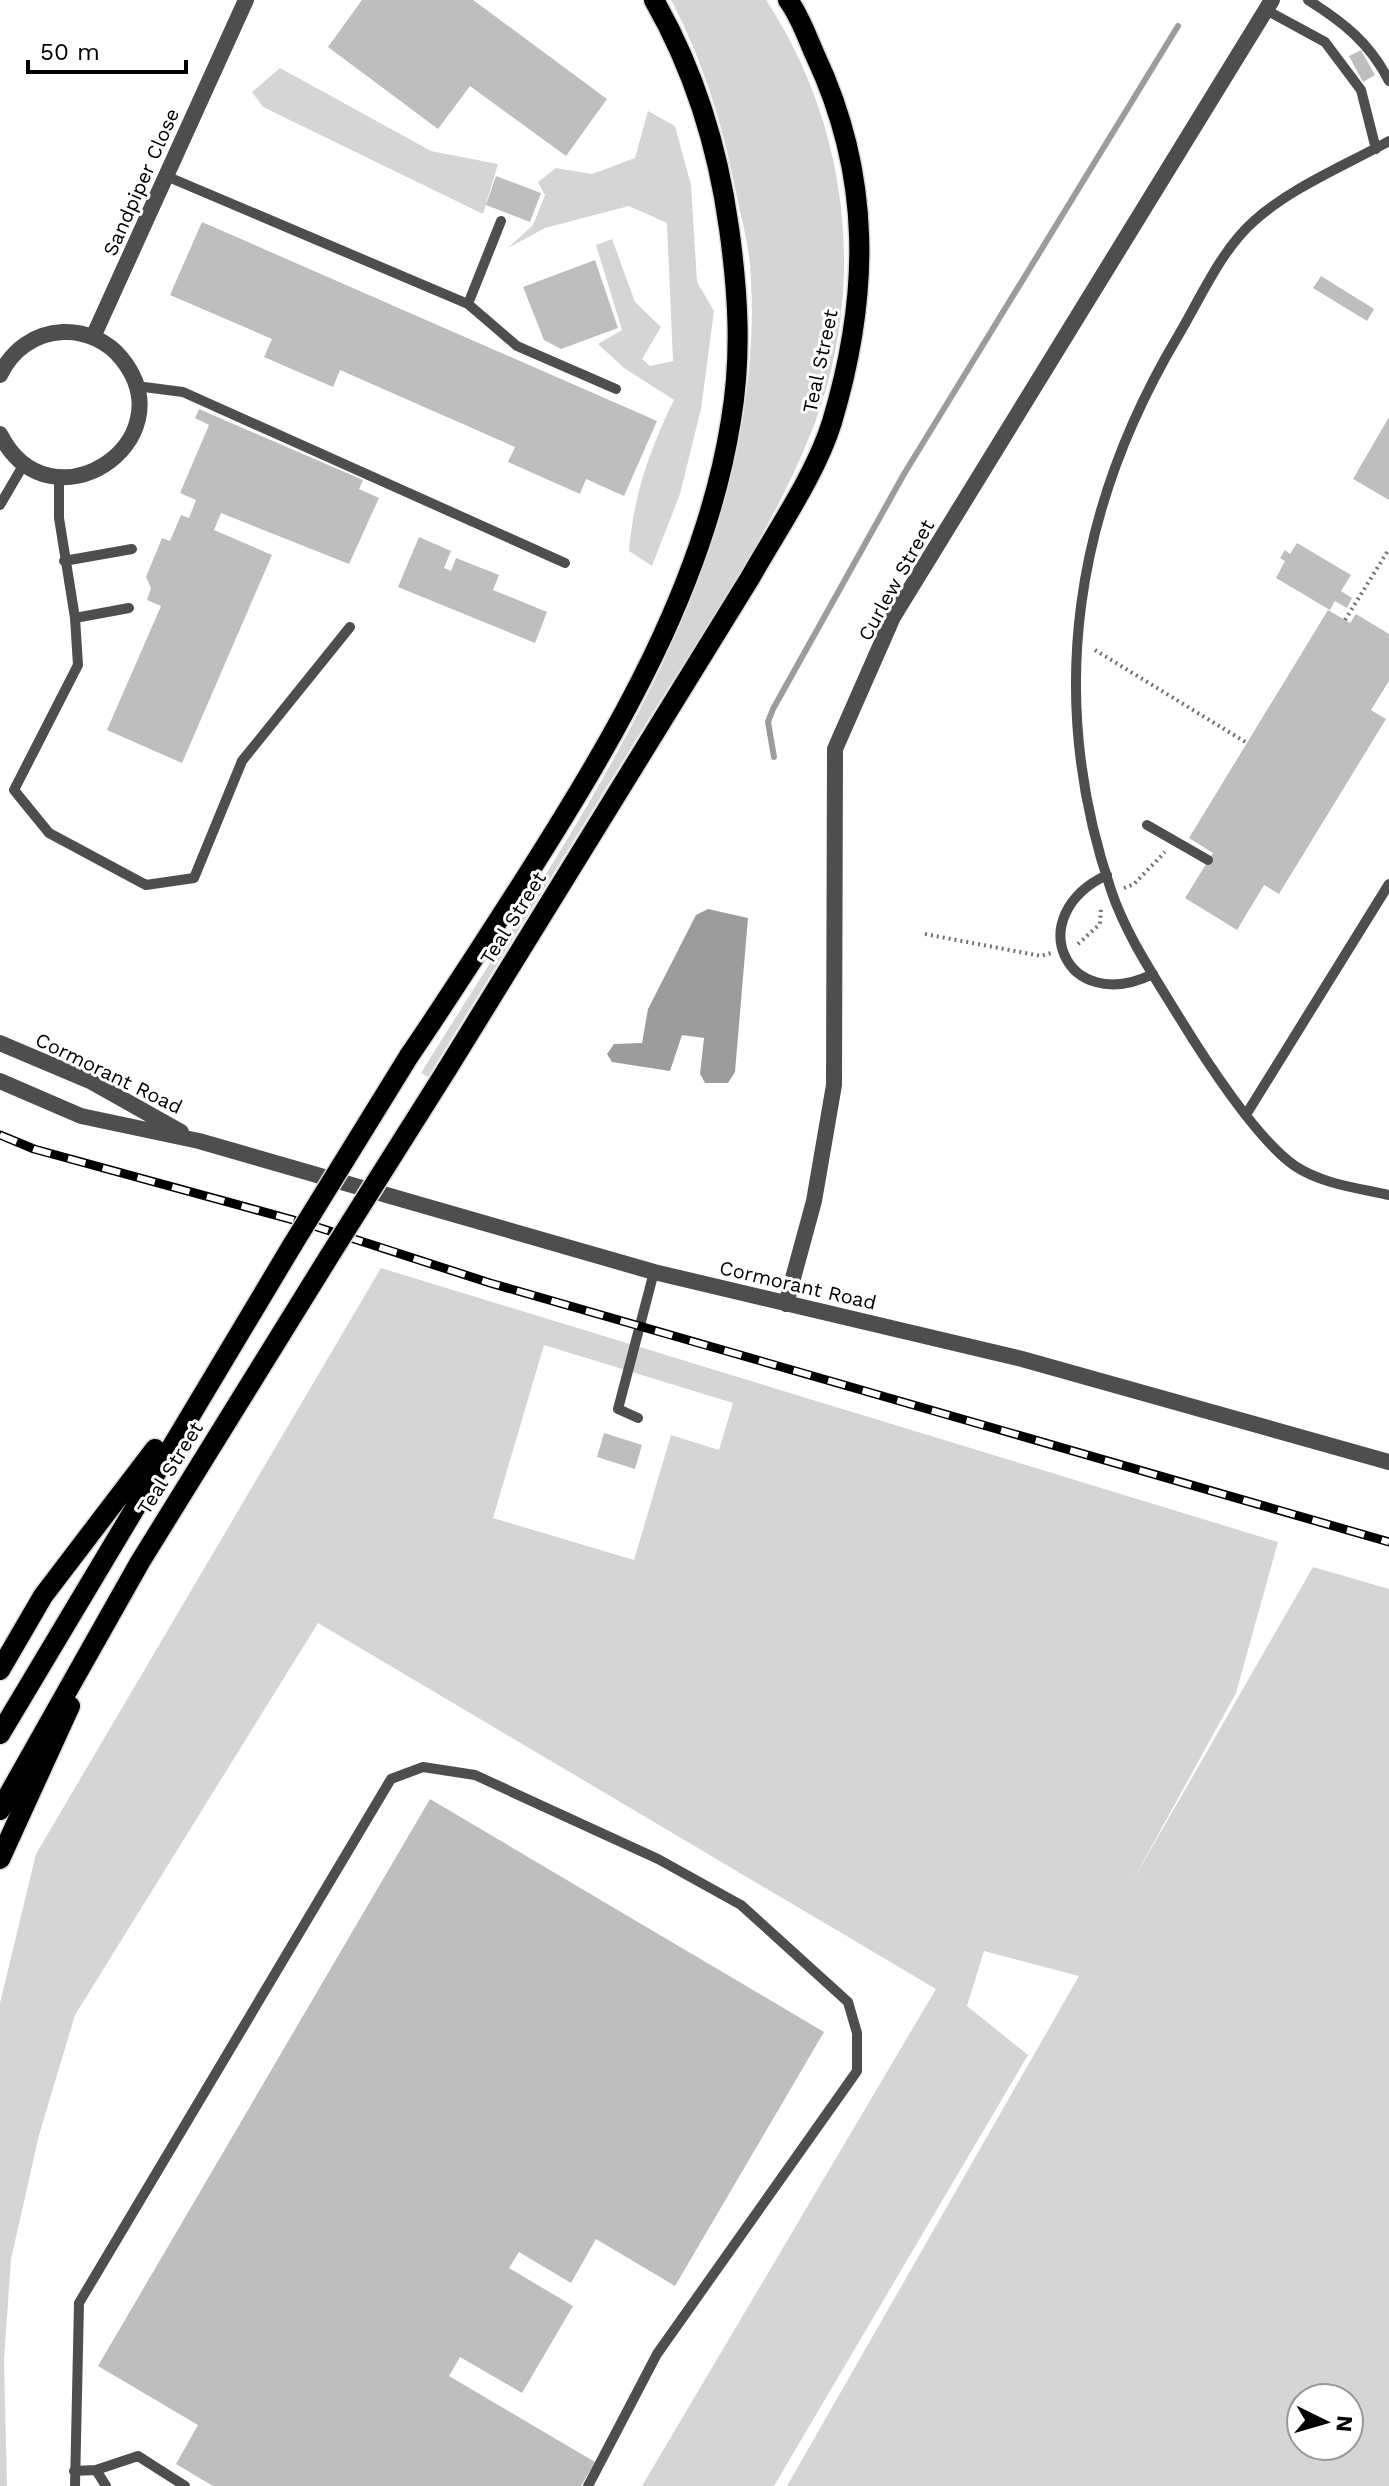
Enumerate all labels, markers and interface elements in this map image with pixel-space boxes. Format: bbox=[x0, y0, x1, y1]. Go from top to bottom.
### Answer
scale bar bbox=[28, 24, 186, 74]
text: 50 m bbox=[40, 38, 100, 66]
street label: Sandpiper Close bbox=[98, 104, 184, 260]
street label: Teal Street bbox=[797, 306, 843, 415]
street label: Curlew Street bbox=[853, 515, 940, 645]
street label: Teal Street bbox=[475, 867, 551, 969]
street label: Cormorant Road bbox=[32, 1027, 186, 1119]
street label: Cormorant Road bbox=[717, 1255, 879, 1315]
street label: Teal Street bbox=[132, 1417, 208, 1519]
north arrow bbox=[1285, 2382, 1365, 2462]
text: N bbox=[1331, 2414, 1358, 2433]

